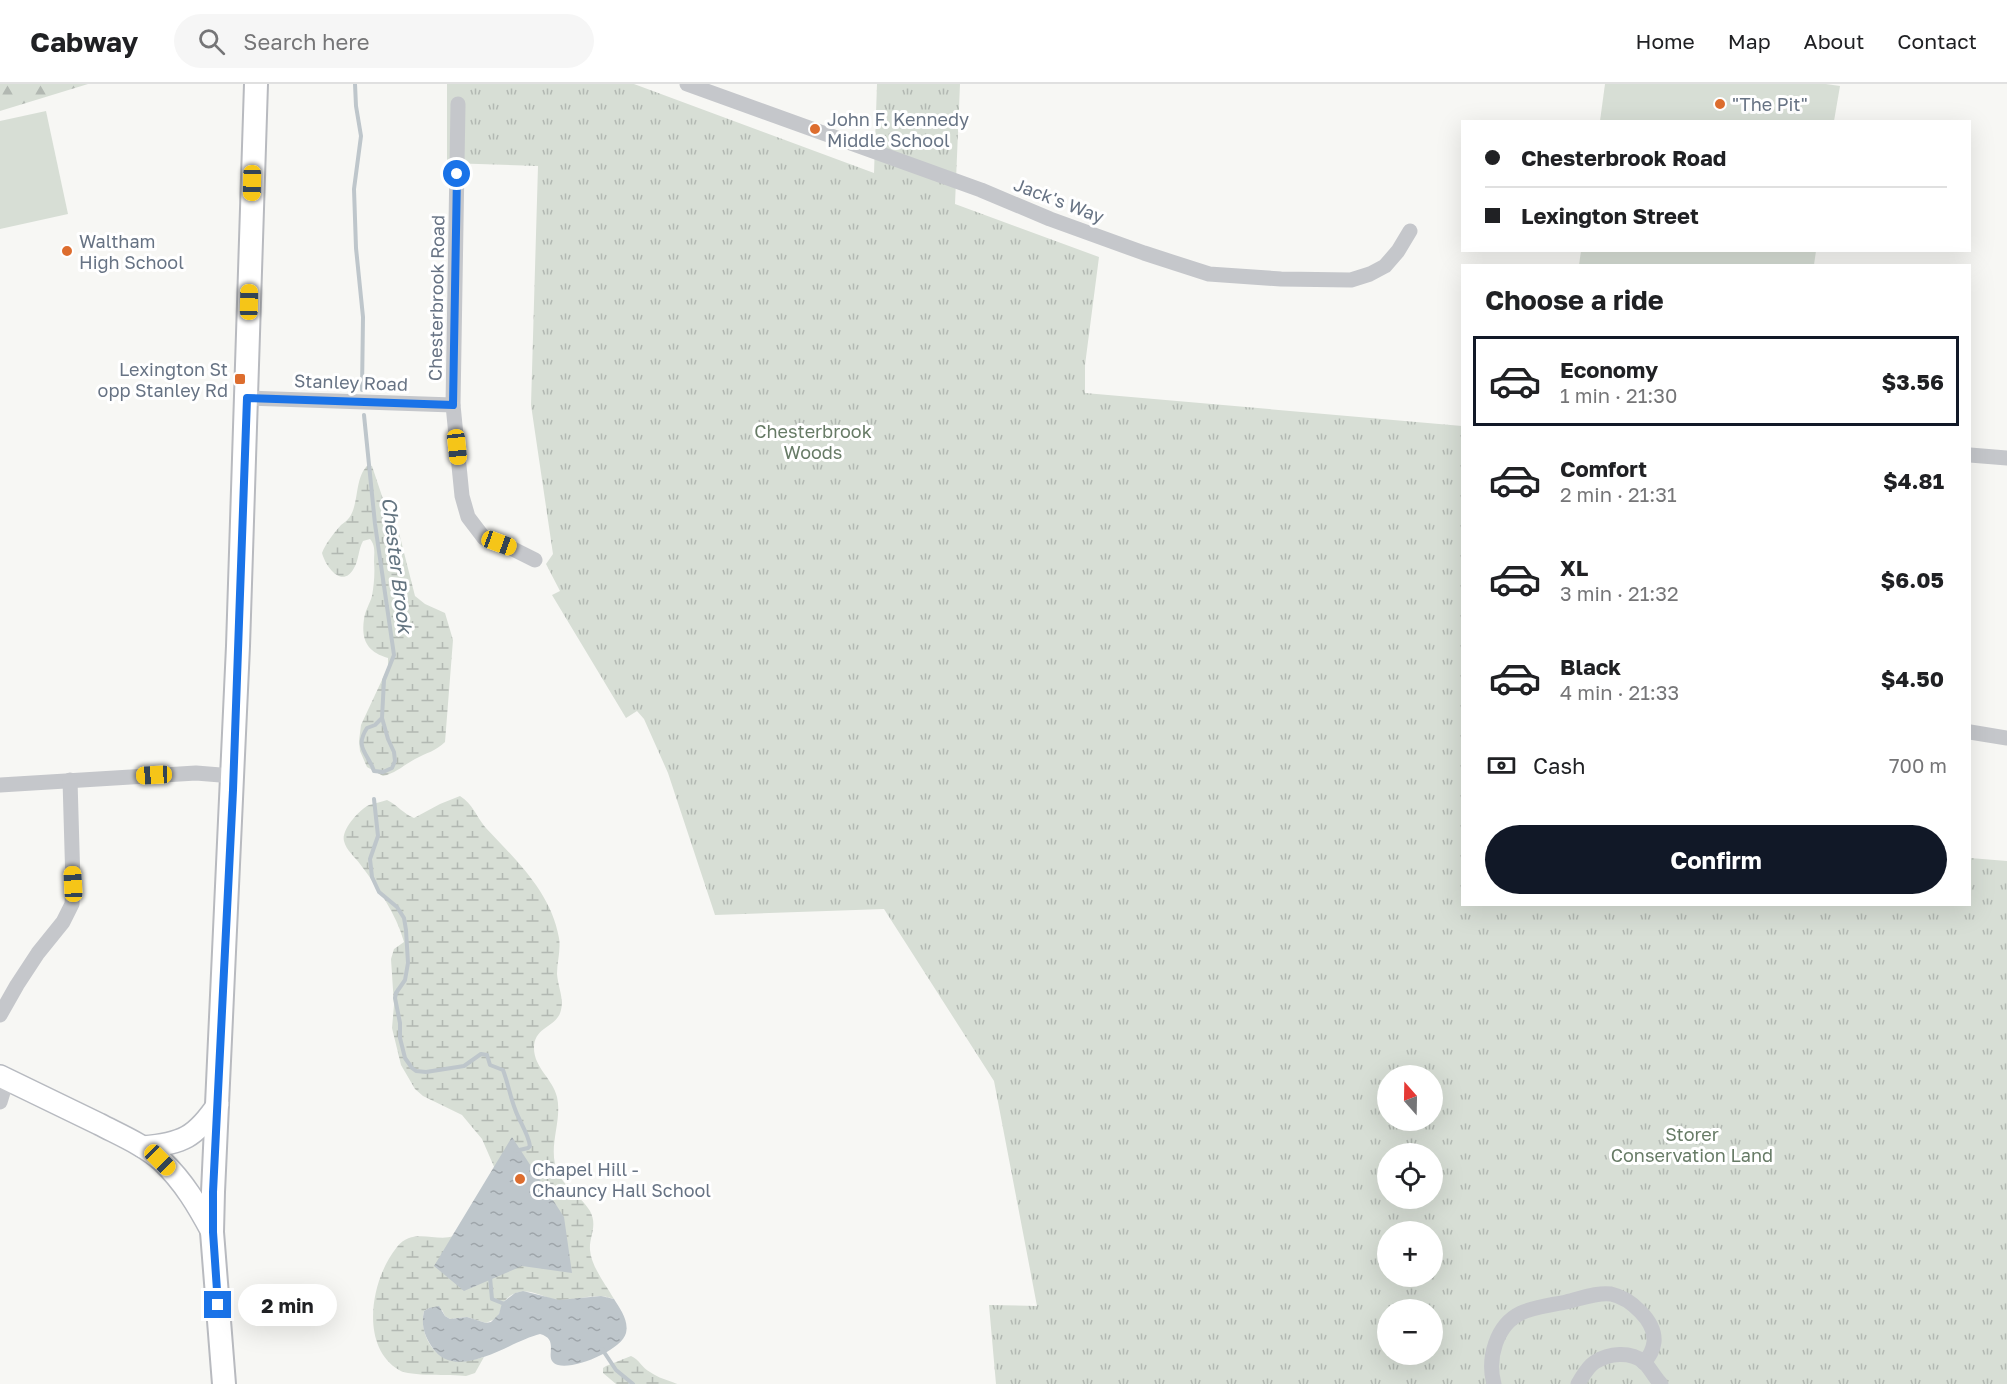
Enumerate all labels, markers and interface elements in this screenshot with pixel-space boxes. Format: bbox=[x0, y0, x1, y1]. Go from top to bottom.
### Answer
search box bbox=[174, 14, 594, 68]
text: Cabway bbox=[30, 25, 138, 58]
icon: search bbox=[195, 25, 228, 58]
text: Search here bbox=[243, 28, 369, 55]
text: Home bbox=[1635, 28, 1695, 54]
text: Map bbox=[1728, 28, 1771, 54]
text: About bbox=[1804, 28, 1864, 54]
text: Contact bbox=[1897, 28, 1977, 54]
place label: "The Pit" bbox=[1732, 93, 1808, 115]
marker: "The Pit" bbox=[1713, 97, 1727, 111]
place label: John F. Kennedy Middle School bbox=[827, 108, 969, 151]
marker: John F. Kennedy Middle School bbox=[808, 122, 822, 136]
text: Chesterbrook Road bbox=[1521, 144, 1726, 171]
route start bbox=[443, 160, 470, 187]
car bbox=[243, 165, 261, 201]
street label: Jack's Way bbox=[1011, 173, 1107, 227]
text: Lexington Street bbox=[1521, 202, 1699, 229]
street label: Chesterbrook Road bbox=[424, 215, 448, 381]
place label: Waltham High School bbox=[79, 230, 184, 273]
marker: Waltham High School bbox=[60, 244, 74, 258]
car bbox=[240, 284, 258, 320]
text: Choose a ride bbox=[1485, 284, 1664, 316]
icon: car bbox=[1488, 354, 1542, 408]
text: Economy bbox=[1560, 356, 1658, 383]
place label: Lexington St opp Stanley Rd bbox=[98, 358, 228, 401]
text: $3.56 bbox=[1881, 368, 1944, 395]
street label: Stanley Road bbox=[294, 369, 408, 395]
marker: Lexington St opp Stanley Rd bbox=[233, 372, 247, 386]
text: 1 min · 21:30 bbox=[1560, 383, 1677, 407]
park label: Chesterbrook Woods bbox=[754, 420, 872, 463]
car bbox=[446, 428, 468, 466]
icon: car bbox=[1488, 453, 1542, 507]
text: Comfort bbox=[1560, 455, 1647, 482]
text: $4.81 bbox=[1883, 467, 1944, 494]
text: 2 min · 21:31 bbox=[1560, 482, 1677, 506]
water label: Chester Brook bbox=[378, 496, 419, 637]
car bbox=[479, 528, 519, 558]
icon: car bbox=[1488, 552, 1542, 606]
text: XL bbox=[1560, 554, 1588, 581]
text: $6.05 bbox=[1881, 566, 1944, 593]
text: 3 min · 21:32 bbox=[1560, 581, 1679, 605]
icon: car bbox=[1488, 651, 1542, 705]
text: Black bbox=[1560, 653, 1621, 680]
text: $4.50 bbox=[1881, 665, 1944, 692]
text: 4 min · 21:33 bbox=[1560, 680, 1679, 704]
icon: cash bbox=[1485, 749, 1518, 782]
text: Cash bbox=[1533, 752, 1586, 779]
text: 700 m bbox=[1889, 753, 1947, 777]
car bbox=[136, 765, 172, 785]
button: Confirm bbox=[1485, 825, 1947, 894]
car bbox=[63, 866, 83, 902]
north arrow bbox=[1377, 1065, 1443, 1131]
map controls bbox=[1377, 1065, 1443, 1365]
park label: Storer Conservation Land bbox=[1611, 1123, 1773, 1166]
car bbox=[141, 1141, 179, 1179]
button: locate bbox=[1377, 1143, 1443, 1209]
place label: Chapel Hill - Chauncy Hall School bbox=[532, 1158, 711, 1201]
marker: Chapel Hill - Chauncy Hall School bbox=[513, 1172, 527, 1186]
button: + bbox=[1377, 1221, 1443, 1287]
callout: 2 min bbox=[239, 1284, 338, 1326]
route end bbox=[204, 1291, 231, 1318]
text: 2 min bbox=[261, 1293, 314, 1317]
button: − bbox=[1377, 1299, 1443, 1365]

